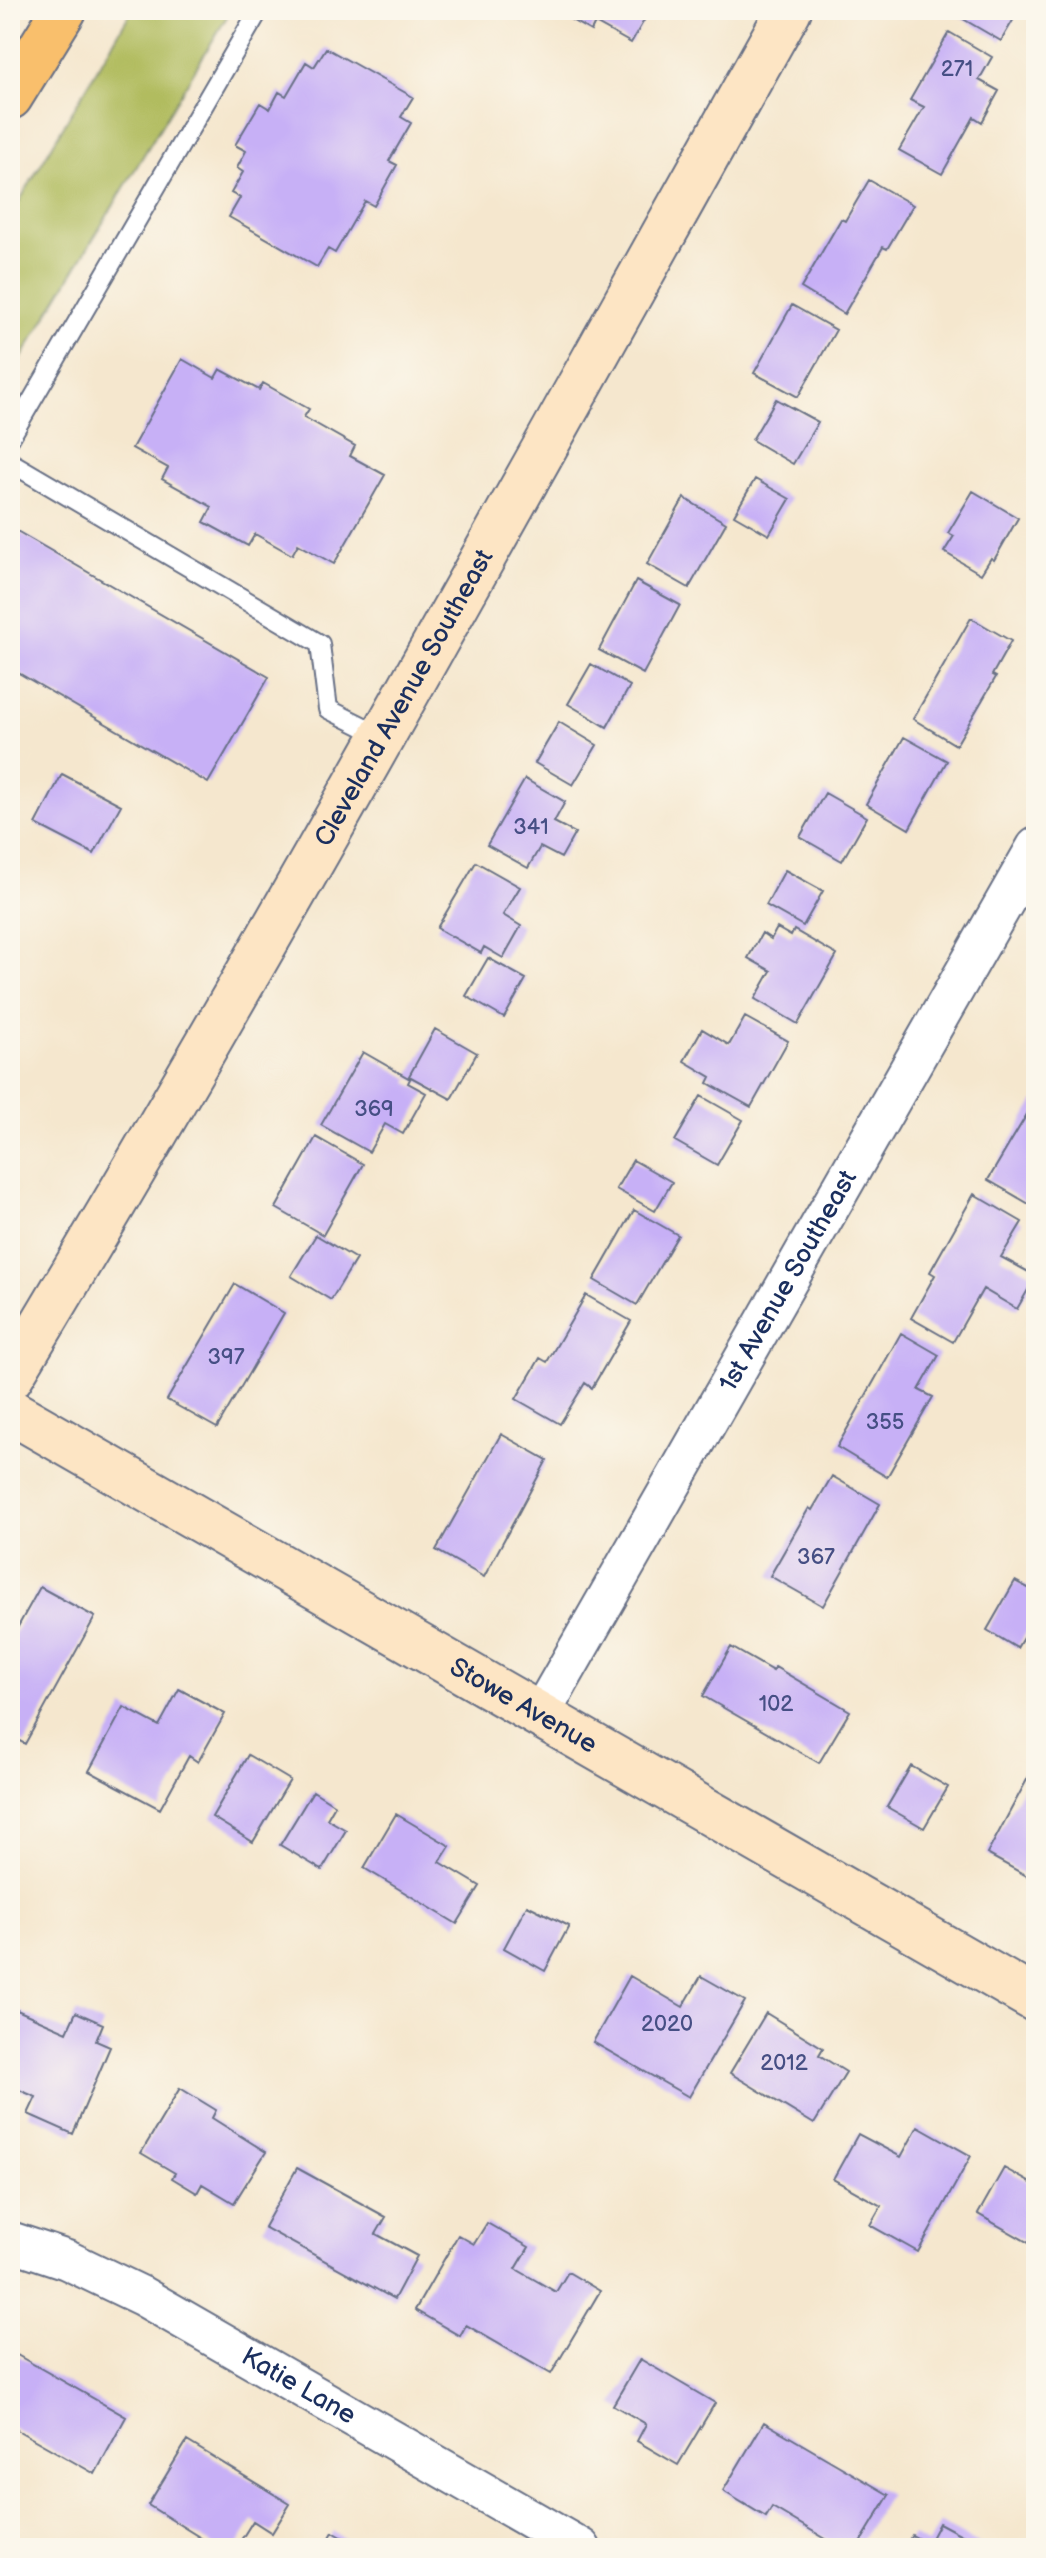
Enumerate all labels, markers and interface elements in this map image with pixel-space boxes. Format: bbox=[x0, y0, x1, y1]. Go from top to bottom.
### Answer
house number: 271 bbox=[941, 56, 973, 83]
street label: Cleveland Avenue Southeast bbox=[308, 544, 500, 852]
house number: 341 bbox=[513, 814, 549, 841]
house number: 369 bbox=[354, 1096, 394, 1123]
street label: 1st Avenue Southeast bbox=[713, 1165, 864, 1397]
house number: 397 bbox=[207, 1344, 245, 1371]
house number: 355 bbox=[866, 1409, 904, 1436]
house number: 367 bbox=[797, 1544, 835, 1571]
street label: Stowe Avenue bbox=[444, 1651, 602, 1760]
house number: 102 bbox=[759, 1691, 793, 1718]
house number: 2020 bbox=[641, 2011, 693, 2038]
house number: 2012 bbox=[760, 2050, 808, 2077]
street label: Katie Lane bbox=[236, 2341, 361, 2431]

